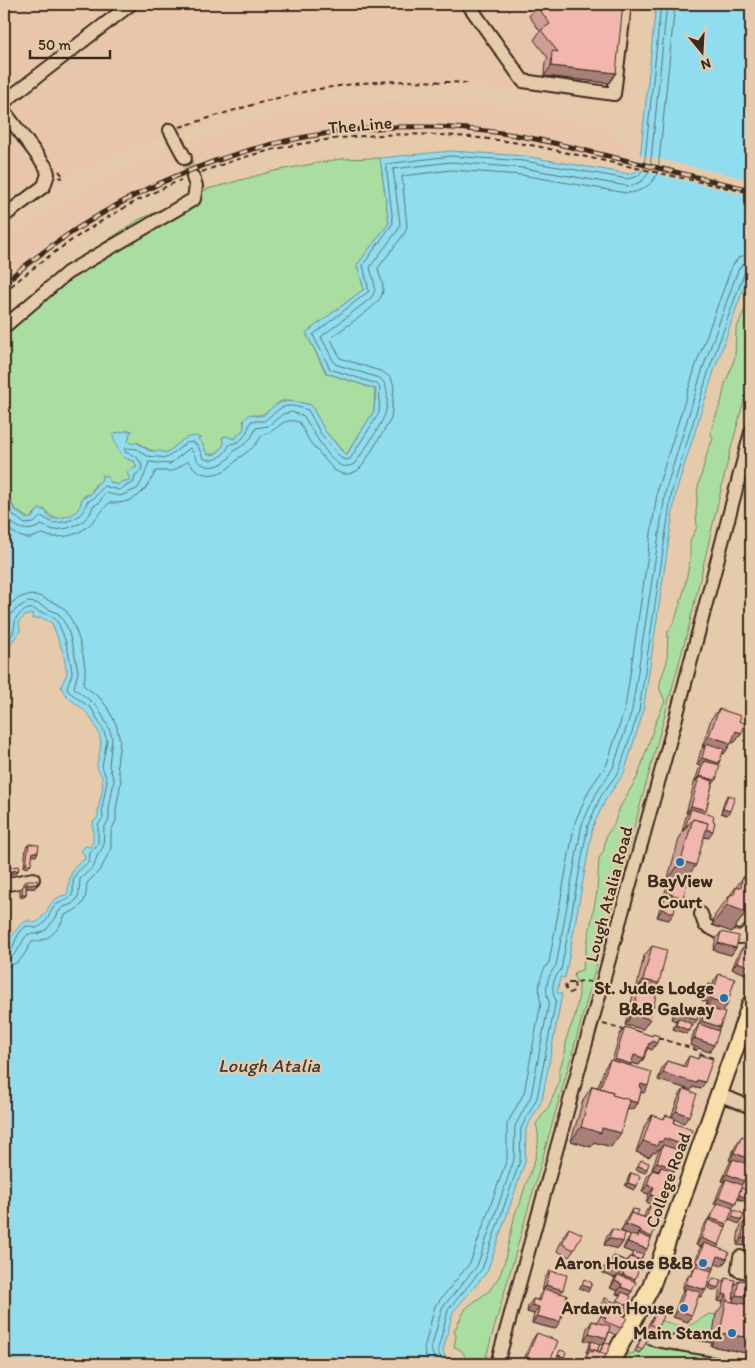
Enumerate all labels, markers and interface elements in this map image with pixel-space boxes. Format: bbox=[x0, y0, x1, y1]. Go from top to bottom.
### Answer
scale bar bbox=[30, 28, 110, 60]
north arrow bbox=[678, 28, 728, 78]
text: 50 m bbox=[38, 36, 71, 54]
text: N bbox=[699, 54, 713, 73]
street label: The Line bbox=[327, 111, 393, 139]
street label: Lough Atalia Road bbox=[580, 823, 638, 965]
marker: BayView Court bbox=[674, 856, 686, 868]
place label: BayView Court bbox=[647, 870, 713, 913]
place label: St. Judes Lodge B&B Galway bbox=[594, 977, 714, 1020]
marker: St. Judes Lodge B&B Galway bbox=[718, 992, 730, 1004]
water label: Lough Atalia bbox=[218, 1054, 321, 1077]
street label: College Road bbox=[641, 1129, 696, 1231]
place label: Aaron House B&B bbox=[554, 1252, 693, 1274]
marker: Aaron House B&B bbox=[697, 1257, 709, 1269]
place label: Ardawn House bbox=[561, 1297, 674, 1319]
marker: Ardawn House bbox=[678, 1302, 690, 1314]
place label: Main Stand bbox=[633, 1322, 723, 1344]
marker: Main Stand bbox=[726, 1327, 738, 1339]

